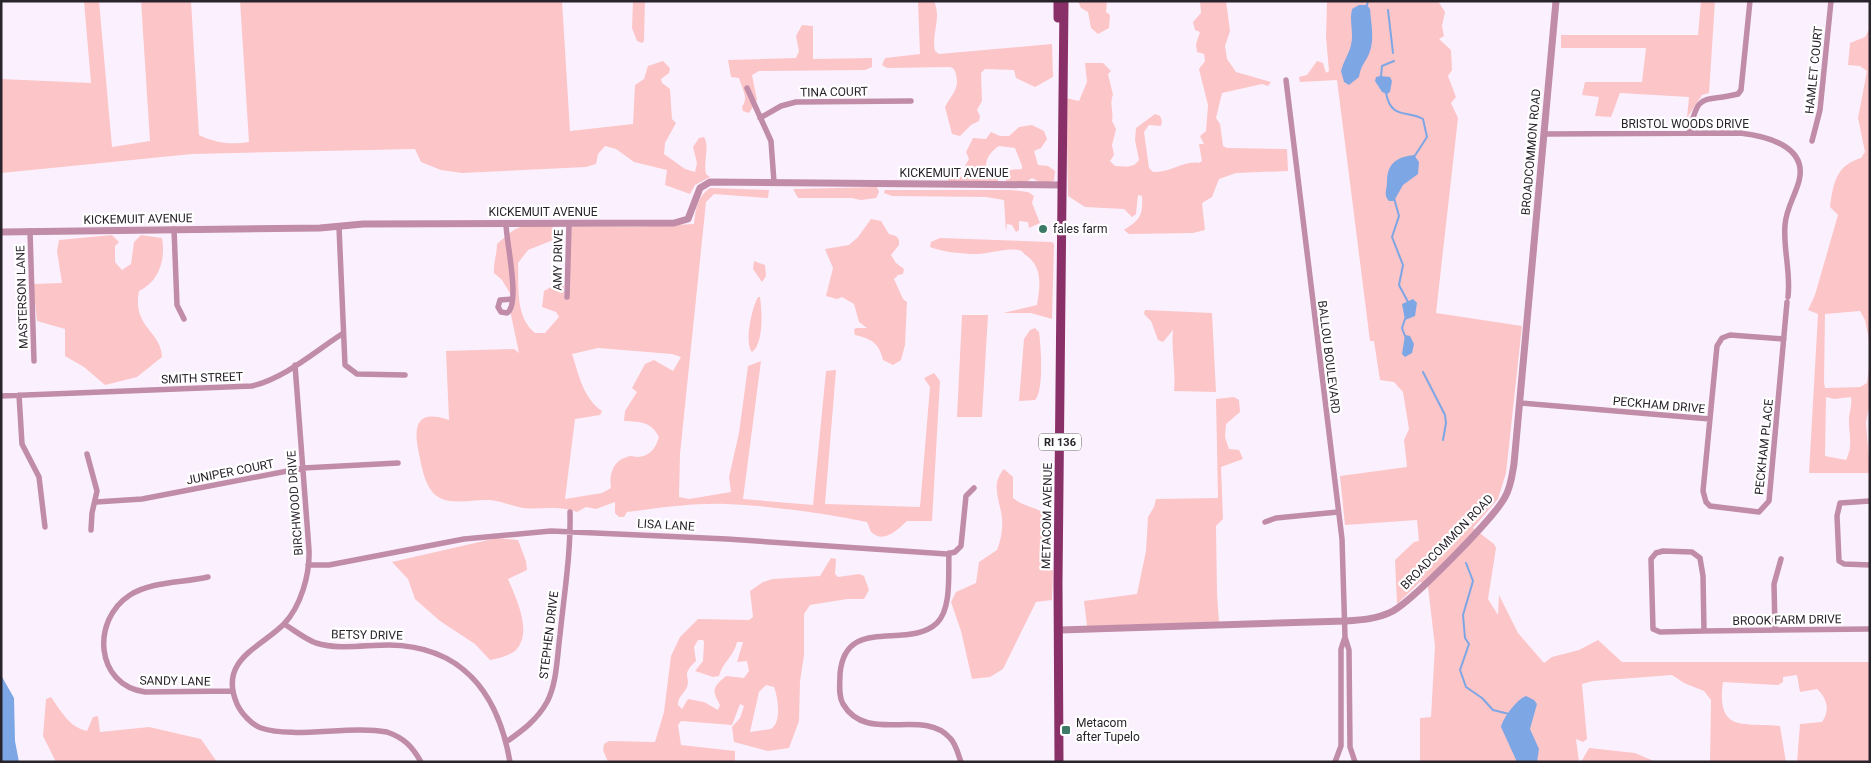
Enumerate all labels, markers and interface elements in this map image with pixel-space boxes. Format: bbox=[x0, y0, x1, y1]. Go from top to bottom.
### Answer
street label: HAMLET COURT bbox=[1802, 25, 1826, 115]
street label: TINA COURT bbox=[800, 84, 868, 100]
street label: BROADCOMMON ROAD bbox=[1519, 88, 1544, 216]
street label: BRISTOL WOODS DRIVE bbox=[1621, 117, 1749, 131]
street label: KICKEMUIT AVENUE bbox=[899, 166, 1009, 180]
street label: KICKEMUIT AVENUE bbox=[488, 205, 598, 219]
street label: KICKEMUIT AVENUE bbox=[83, 211, 193, 227]
place label: fales farm bbox=[1053, 222, 1107, 236]
marker: fales farm bbox=[1037, 223, 1049, 235]
street label: AMY DRIVE bbox=[550, 229, 566, 291]
street label: MASTERSON LANE bbox=[13, 245, 31, 349]
street label: BALLOU BOULEVARD bbox=[1315, 300, 1343, 415]
street label: SMITH STREET bbox=[161, 370, 243, 386]
street label: PECKHAM DRIVE bbox=[1612, 394, 1706, 416]
street label: PECKHAM PLACE bbox=[1752, 398, 1776, 496]
road number: RI 136 bbox=[1039, 434, 1081, 451]
street label: BIRCHWOOD DRIVE bbox=[284, 450, 306, 556]
street label: JUNIPER COURT bbox=[185, 457, 275, 487]
street label: METACOM AVENUE bbox=[1039, 463, 1055, 569]
street label: BROADCOMMON ROAD bbox=[1398, 491, 1496, 592]
street label: LISA LANE bbox=[637, 517, 695, 534]
street label: STEPHEN DRIVE bbox=[537, 590, 561, 680]
street label: BROOK FARM DRIVE bbox=[1732, 612, 1842, 628]
street label: BETSY DRIVE bbox=[331, 627, 403, 643]
street label: SANDY LANE bbox=[139, 673, 211, 689]
place label: Metacom after Tupelo bbox=[1076, 716, 1140, 744]
marker: Metacom after Tupelo bbox=[1060, 724, 1072, 736]

